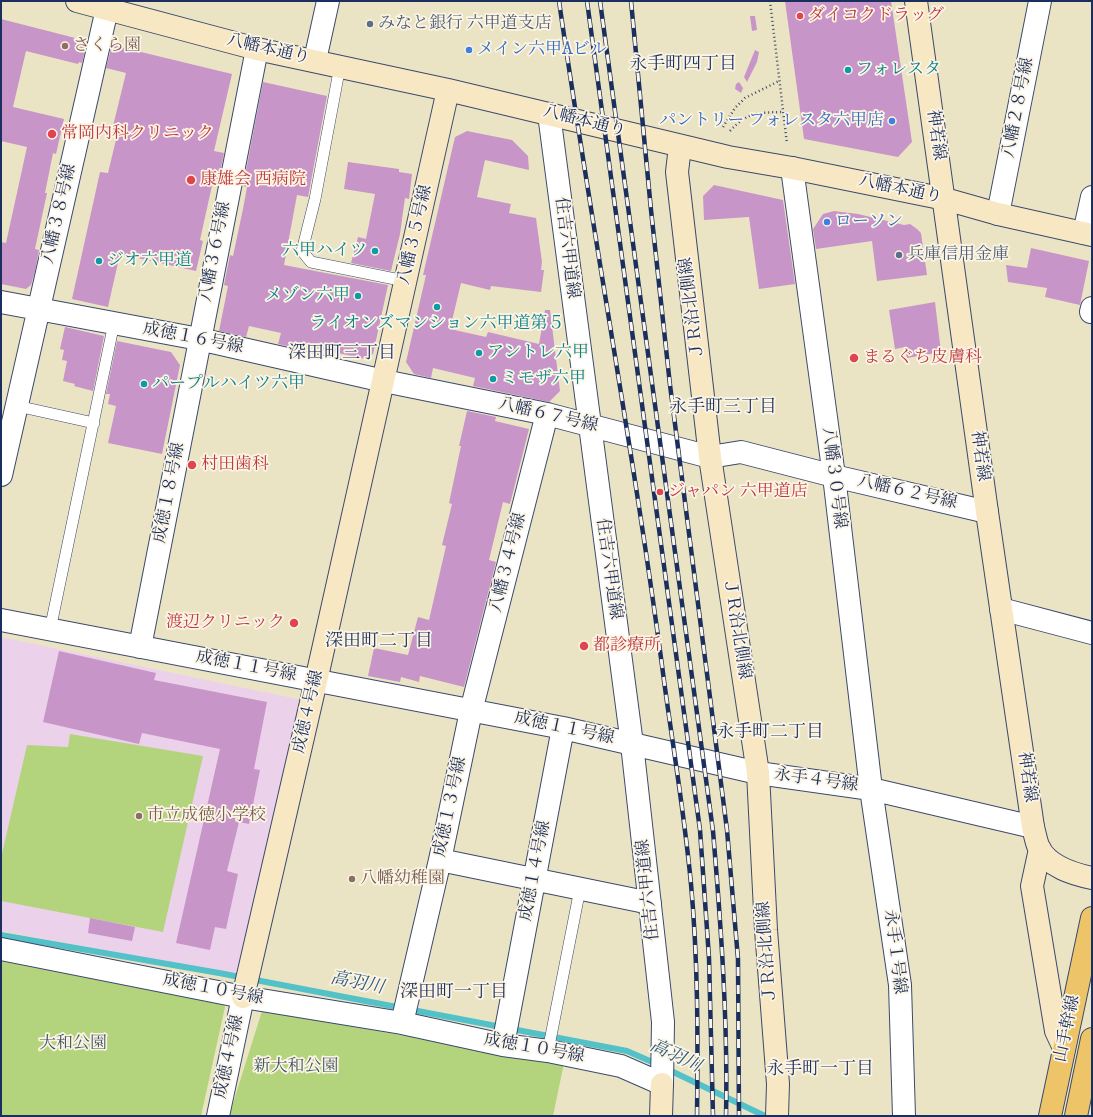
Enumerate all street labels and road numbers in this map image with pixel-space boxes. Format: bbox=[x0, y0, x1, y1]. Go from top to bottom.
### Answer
street label: 八幡本通り bbox=[224, 31, 312, 69]
street label: 八幡２８号線 bbox=[999, 56, 1039, 160]
street label: 八幡本通り bbox=[540, 102, 628, 142]
street label: 神若線 bbox=[921, 108, 949, 162]
street label: 八幡３８号線 bbox=[39, 162, 81, 266]
street label: 八幡本通り bbox=[856, 171, 944, 209]
street label: 八幡３５号線 bbox=[395, 183, 437, 287]
street label: 住吉六甲道線 bbox=[550, 196, 582, 300]
street label: 八幡３６号線 bbox=[196, 200, 236, 304]
street label: ＪＲ沿北側線 bbox=[677, 256, 709, 360]
street label: 成徳１６号線 bbox=[141, 319, 245, 359]
street label: 八幡６７号線 bbox=[496, 395, 600, 437]
street label: 八幡３０号線 bbox=[817, 426, 849, 530]
street label: 神若線 bbox=[965, 429, 993, 483]
street label: 成徳１８号線 bbox=[150, 441, 190, 545]
street label: 八幡６２号線 bbox=[855, 472, 959, 514]
street label: 八幡３４号線 bbox=[487, 511, 531, 615]
street label: 住吉六甲道線 bbox=[591, 517, 625, 621]
street label: ＪＲ沿北側線 bbox=[718, 577, 754, 681]
street label: 成徳１１号線 bbox=[194, 647, 298, 687]
street label: 成徳４号線 bbox=[290, 668, 328, 756]
street label: 成徳１１号線 bbox=[512, 708, 616, 750]
street label: 神若線 bbox=[1012, 750, 1040, 804]
street label: 成徳１３号線 bbox=[430, 755, 472, 859]
street label: 永手４号線 bbox=[772, 765, 860, 797]
street label: 成徳１４号線 bbox=[516, 819, 556, 923]
street label: 住吉六甲道線 bbox=[634, 838, 664, 942]
street label: ＪＲ沿北側線 bbox=[754, 900, 782, 1004]
street label: 永手１号線 bbox=[879, 909, 909, 995]
street label: 成徳１０号線 bbox=[161, 970, 265, 1010]
street label: 山手幹線 bbox=[1051, 994, 1085, 1064]
street label: 成徳４号線 bbox=[211, 1013, 249, 1101]
street label: 成徳１０号線 bbox=[482, 1030, 586, 1068]

